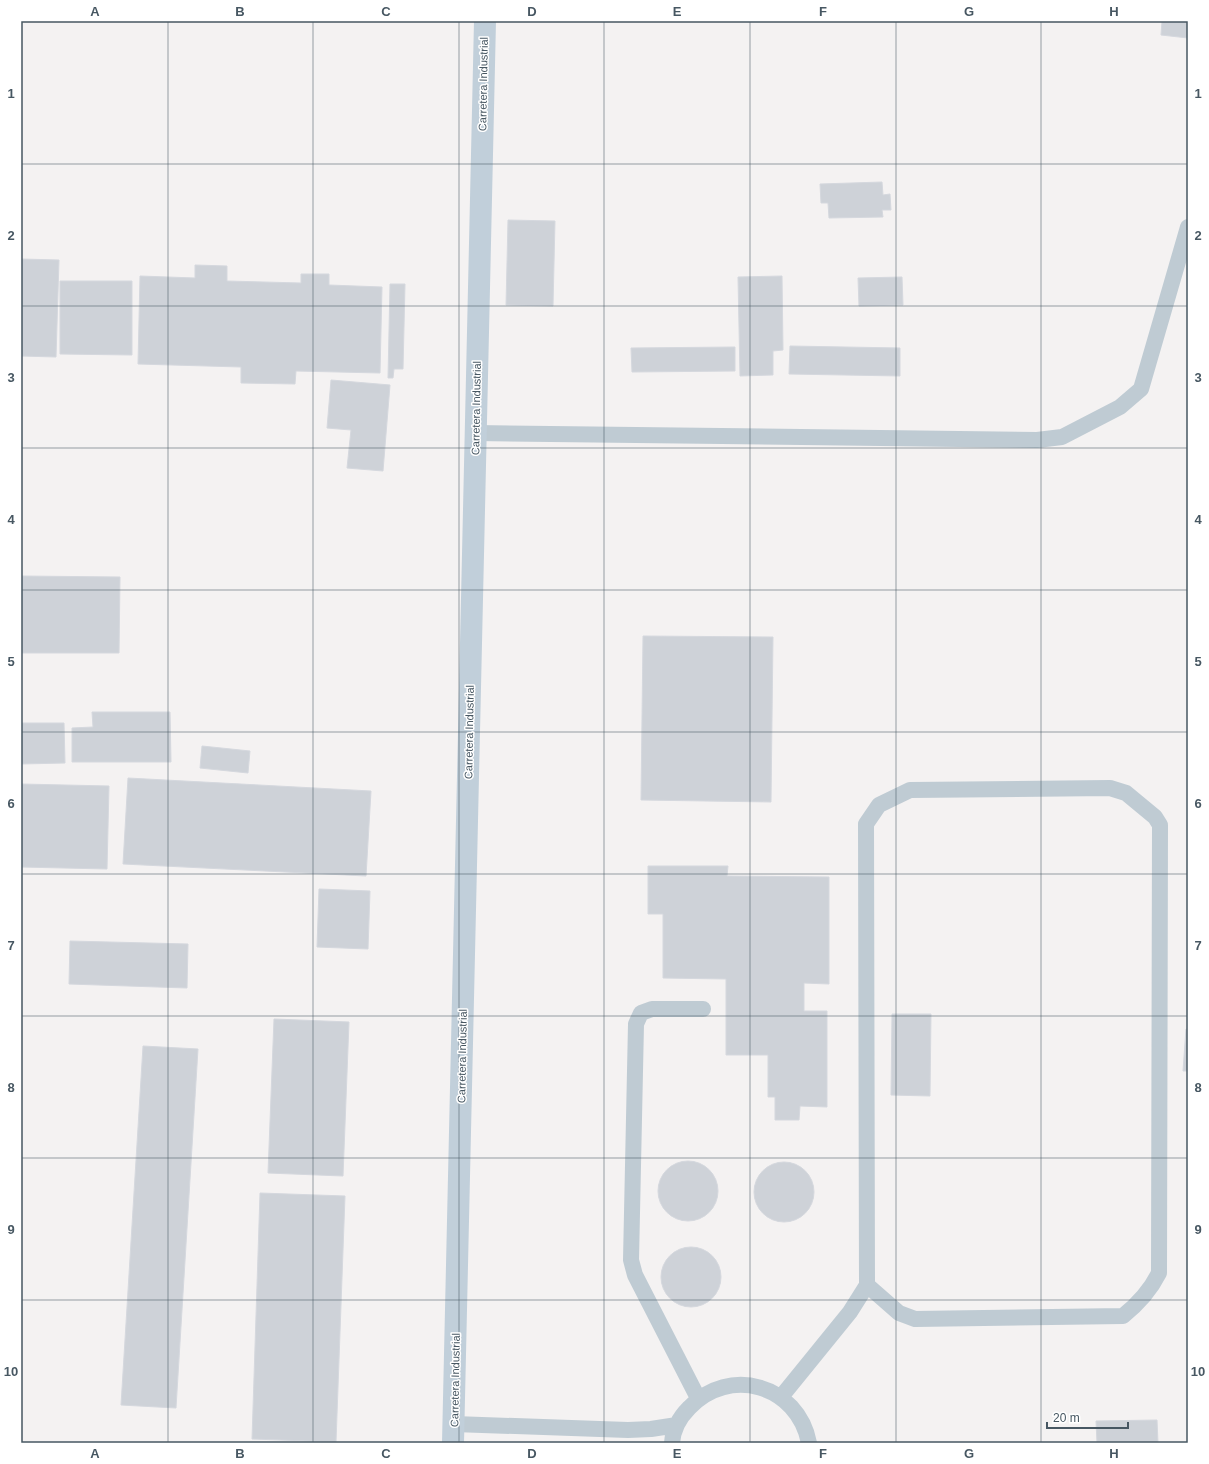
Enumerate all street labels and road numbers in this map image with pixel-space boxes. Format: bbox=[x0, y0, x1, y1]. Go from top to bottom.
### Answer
street label: Carretera Industrial bbox=[476, 37, 490, 131]
street label: Carretera Industrial bbox=[469, 361, 483, 455]
street label: Carretera Industrial bbox=[462, 685, 476, 779]
street label: Carretera Industrial bbox=[455, 1009, 469, 1103]
street label: Carretera Industrial bbox=[448, 1333, 462, 1427]

